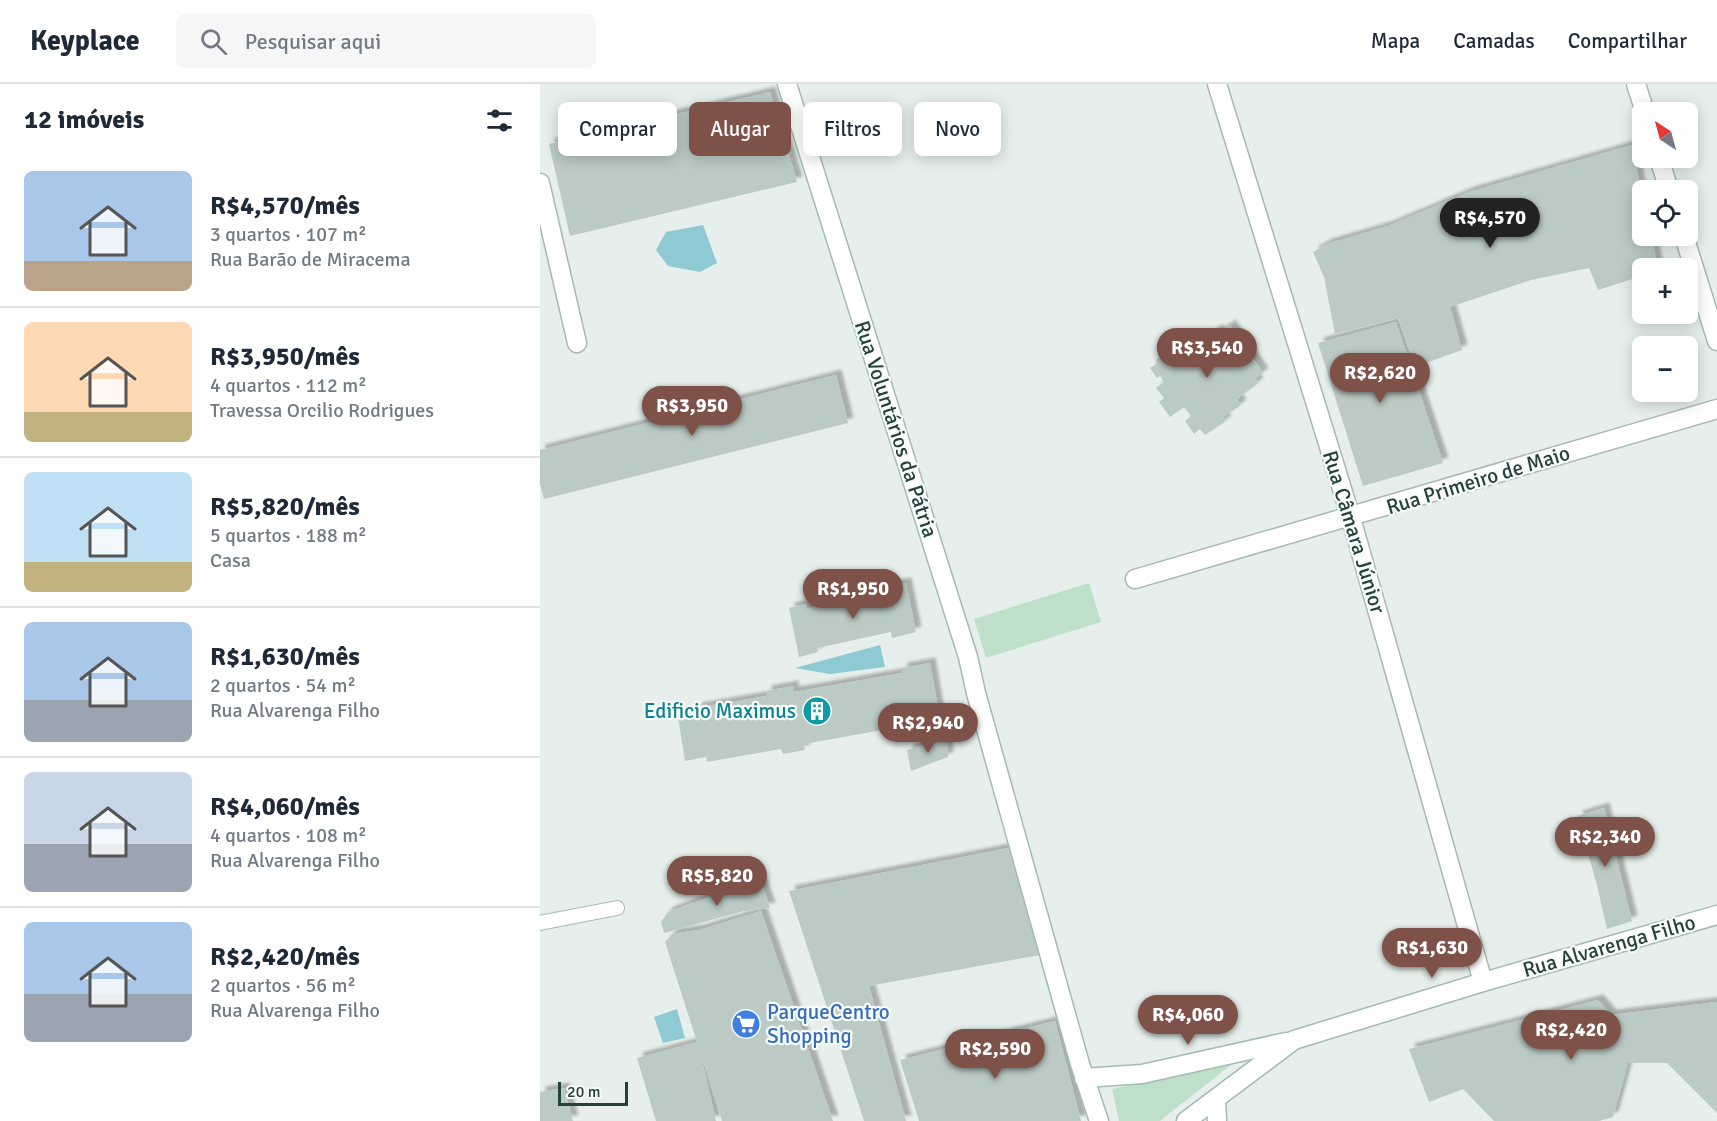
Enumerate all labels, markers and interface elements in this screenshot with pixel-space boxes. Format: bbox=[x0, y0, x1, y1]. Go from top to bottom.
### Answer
search box bbox=[176, 14, 596, 68]
text: Keyplace bbox=[30, 24, 140, 58]
icon: search bbox=[197, 25, 230, 58]
text: Pesquisar aqui bbox=[245, 28, 381, 55]
text: Mapa bbox=[1371, 28, 1420, 54]
text: Camadas bbox=[1453, 28, 1535, 54]
text: Compartilhar bbox=[1568, 28, 1687, 54]
chip: Comprar bbox=[558, 102, 677, 156]
chip: Alugar bbox=[689, 102, 791, 156]
chip: Filtros bbox=[803, 102, 902, 156]
chip: Novo bbox=[914, 102, 1001, 156]
north arrow bbox=[1632, 102, 1698, 168]
map controls bbox=[1632, 102, 1698, 402]
text: 12 imóveis bbox=[24, 104, 144, 136]
icon: filters bbox=[483, 104, 516, 137]
button: locate bbox=[1632, 180, 1698, 246]
text: R$4,570/mês bbox=[210, 190, 360, 222]
icon: home bbox=[72, 195, 144, 267]
pin: R$4,570 bbox=[1435, 198, 1545, 249]
text: R$4,570 bbox=[1454, 205, 1526, 230]
text: 3 quartos · 107 m² bbox=[210, 222, 367, 247]
text: Rua Barão de Miracema bbox=[210, 247, 411, 272]
button: + bbox=[1632, 258, 1698, 324]
street label: Rua Voluntários da Pátria bbox=[849, 317, 943, 541]
pin: R$3,540 bbox=[1152, 328, 1262, 379]
text: R$3,540 bbox=[1171, 335, 1243, 360]
button: − bbox=[1632, 336, 1698, 402]
text: R$3,950/mês bbox=[210, 341, 360, 373]
icon: home bbox=[72, 346, 144, 418]
pin: R$2,620 bbox=[1325, 353, 1435, 404]
text: R$2,620 bbox=[1344, 360, 1416, 385]
text: 4 quartos · 112 m² bbox=[210, 373, 367, 398]
pin: R$3,950 bbox=[637, 386, 747, 437]
text: R$3,950 bbox=[656, 393, 728, 418]
text: Travessa Orcilio Rodrigues bbox=[210, 398, 434, 423]
street label: Rua Primeiro de Maio bbox=[1383, 440, 1573, 520]
street label: Rua Câmara Júnior bbox=[1317, 447, 1391, 617]
text: R$5,820/mês bbox=[210, 491, 360, 523]
icon: home bbox=[72, 496, 144, 568]
text: 5 quartos · 188 m² bbox=[210, 523, 367, 548]
text: Casa bbox=[210, 548, 251, 573]
pin: R$1,950 bbox=[798, 569, 908, 620]
text: R$1,950 bbox=[817, 576, 889, 601]
text: R$1,630/mês bbox=[210, 641, 360, 673]
icon: home bbox=[72, 646, 144, 718]
text: 2 quartos · 54 m² bbox=[210, 673, 356, 698]
building icon: Edificio Maximus bbox=[801, 695, 833, 727]
text: Rua Alvarenga Filho bbox=[210, 698, 380, 723]
place label: Edificio Maximus bbox=[644, 698, 796, 724]
pin: R$2,940 bbox=[873, 703, 983, 754]
text: R$2,940 bbox=[892, 710, 964, 735]
text: R$4,060/mês bbox=[210, 791, 360, 823]
icon: home bbox=[72, 796, 144, 868]
pin: R$2,340 bbox=[1550, 817, 1660, 868]
text: 4 quartos · 108 m² bbox=[210, 823, 367, 848]
text: R$2,340 bbox=[1569, 824, 1641, 849]
text: Rua Alvarenga Filho bbox=[210, 848, 380, 873]
pin: R$5,820 bbox=[662, 856, 772, 907]
text: R$5,820 bbox=[681, 863, 753, 888]
street label: Rua Alvarenga Filho bbox=[1520, 909, 1698, 983]
pin: R$1,630 bbox=[1377, 928, 1487, 979]
text: R$1,630 bbox=[1396, 935, 1468, 960]
text: R$2,420/mês bbox=[210, 941, 360, 973]
icon: home bbox=[72, 946, 144, 1018]
text: 2 quartos · 56 m² bbox=[210, 973, 356, 998]
pin: R$4,060 bbox=[1133, 995, 1243, 1046]
text: Rua Alvarenga Filho bbox=[210, 998, 380, 1023]
place label: ParqueCentro Shopping bbox=[767, 999, 890, 1049]
text: R$4,060 bbox=[1152, 1002, 1224, 1027]
supermarket icon: ParqueCentro Shopping bbox=[730, 1008, 762, 1040]
pin: R$2,420 bbox=[1516, 1010, 1626, 1061]
text: R$2,420 bbox=[1535, 1017, 1607, 1042]
pin: R$2,590 bbox=[940, 1029, 1050, 1080]
text: R$2,590 bbox=[959, 1036, 1031, 1061]
scale bar bbox=[558, 1079, 628, 1106]
text: 20 m bbox=[567, 1082, 601, 1102]

